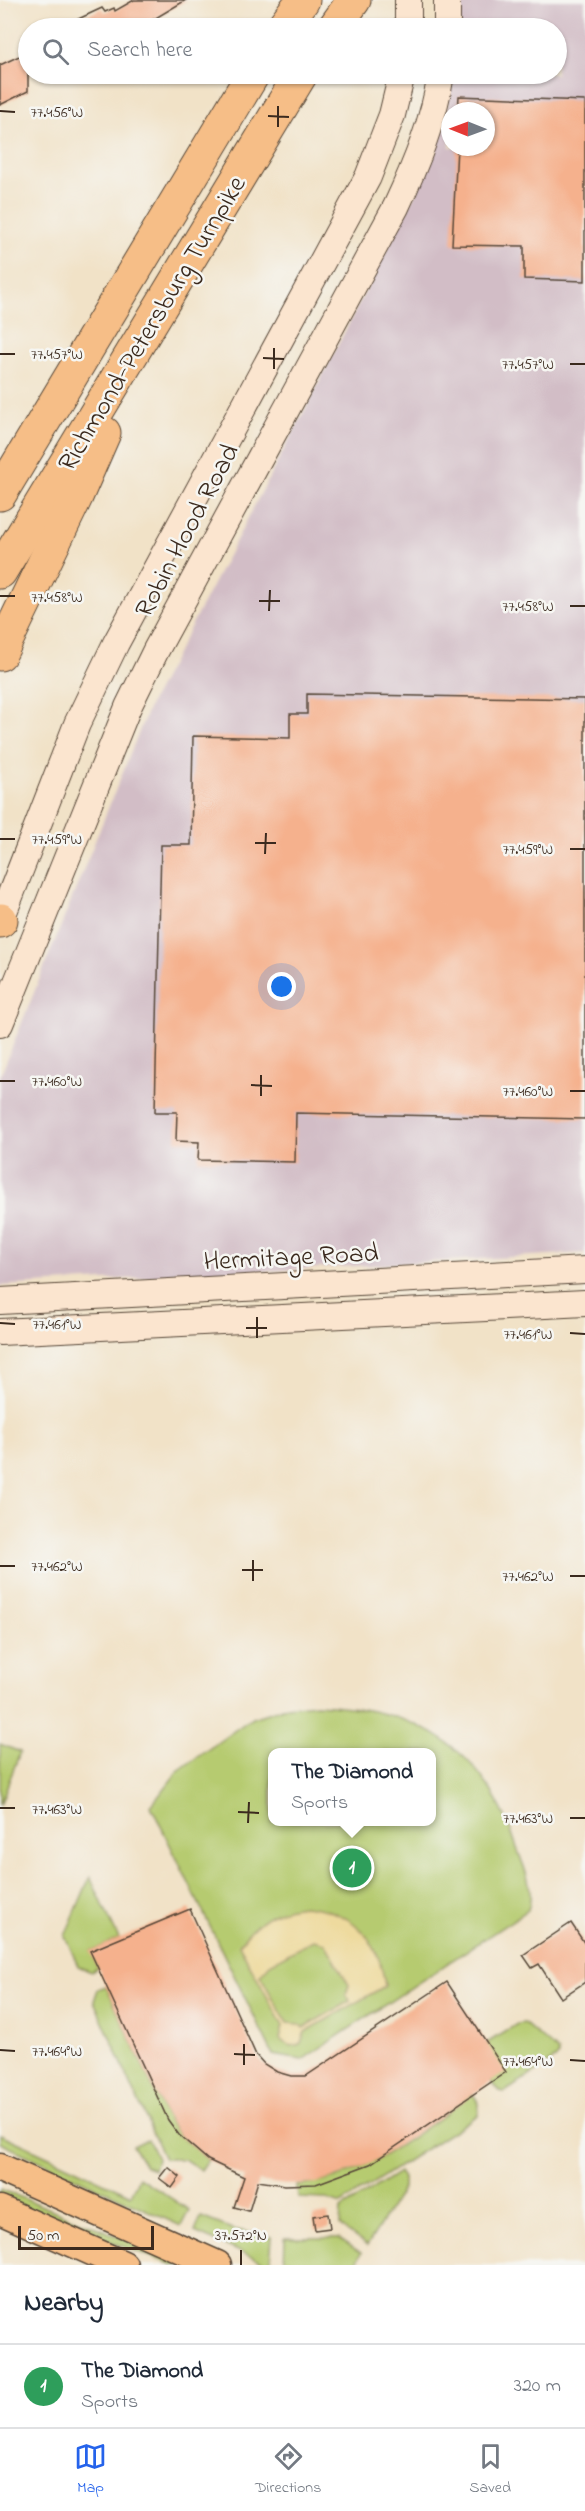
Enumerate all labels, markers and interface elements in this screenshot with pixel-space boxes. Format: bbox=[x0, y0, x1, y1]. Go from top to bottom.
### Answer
search box bbox=[18, 18, 567, 84]
icon: search bbox=[39, 35, 72, 68]
text: Search here bbox=[87, 35, 192, 67]
text: 77.456°W bbox=[31, 102, 83, 124]
north arrow bbox=[441, 102, 495, 156]
street label: Richmond-Petersburg Turnpike bbox=[49, 168, 258, 480]
text: 77.457°W bbox=[31, 344, 83, 366]
text: 77.457°W bbox=[502, 354, 554, 376]
street label: Robin Hood Road bbox=[126, 437, 250, 625]
text: 77.458°W bbox=[31, 587, 83, 609]
text: 77.458°W bbox=[502, 596, 554, 618]
text: 77.459°W bbox=[32, 829, 82, 851]
text: 77.459°W bbox=[503, 839, 553, 861]
your location bbox=[267, 972, 296, 1001]
text: 77.460°W bbox=[32, 1071, 82, 1093]
text: 77.460°W bbox=[503, 1081, 553, 1103]
street label: Hermitage Road bbox=[203, 1234, 380, 1283]
text: 77.461°W bbox=[33, 1314, 81, 1336]
text: 77.461°W bbox=[504, 1324, 552, 1346]
text: 77.462°W bbox=[31, 1556, 83, 1578]
text: 77.462°W bbox=[502, 1566, 554, 1588]
popup bbox=[268, 1748, 436, 1826]
text: The Diamond bbox=[291, 1757, 413, 1789]
text: Sports bbox=[291, 1789, 348, 1818]
text: 77.463°W bbox=[32, 1799, 82, 1821]
text: 77.463°W bbox=[503, 1808, 553, 1830]
pin: 1 bbox=[332, 1846, 372, 1890]
text: 77.464°W bbox=[32, 2041, 82, 2063]
text: 77.464°W bbox=[503, 2051, 553, 2073]
scale bar bbox=[18, 2223, 154, 2250]
text: 50 m bbox=[27, 2224, 59, 2248]
text: 37.572°N bbox=[215, 2225, 267, 2247]
text: Nearby bbox=[24, 2285, 103, 2323]
text: The Diamond bbox=[81, 2356, 203, 2388]
text: 1 bbox=[40, 2372, 47, 2401]
text: 320 m bbox=[514, 2372, 561, 2401]
text: Sports bbox=[81, 2388, 138, 2417]
tab: Map bbox=[74, 2440, 107, 2500]
tab: Directions bbox=[255, 2440, 321, 2500]
tab: Saved bbox=[469, 2440, 511, 2500]

